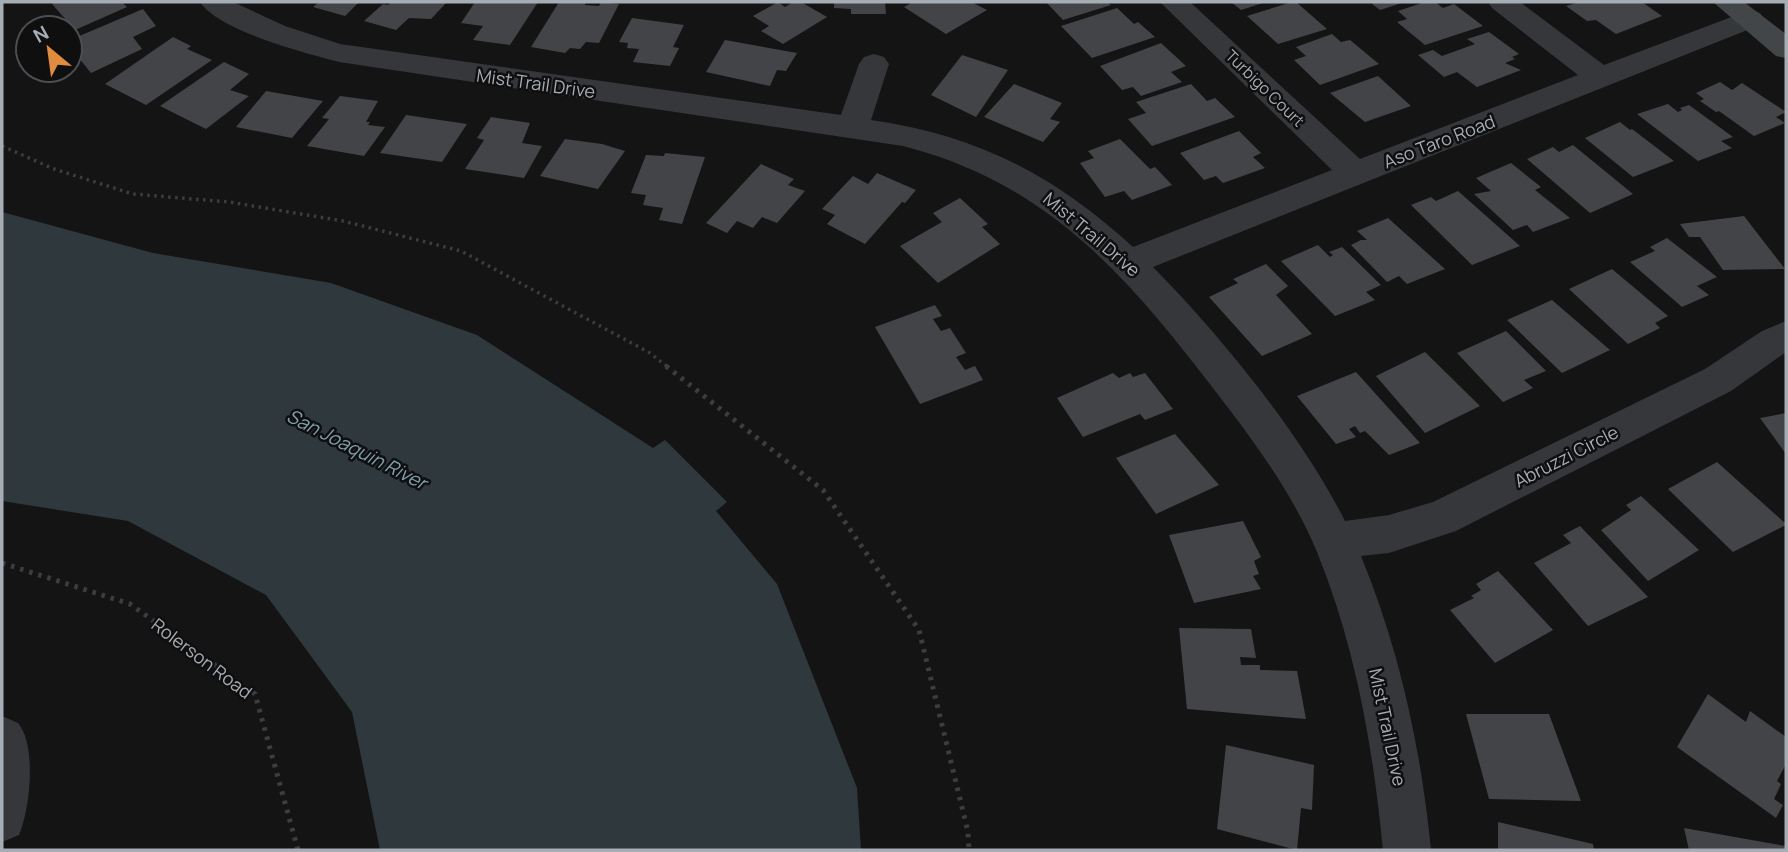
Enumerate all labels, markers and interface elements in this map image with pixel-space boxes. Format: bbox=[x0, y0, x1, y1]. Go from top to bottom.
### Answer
north arrow bbox=[14, 14, 84, 84]
text: N bbox=[28, 19, 53, 49]
street label: Turbigo Court bbox=[1221, 45, 1309, 131]
street label: Mist Trail Drive bbox=[475, 63, 597, 103]
street label: Aso Taro Road bbox=[1380, 109, 1498, 173]
street label: Mist Trail Drive bbox=[1038, 186, 1146, 282]
water label: San Joaquin River bbox=[283, 403, 433, 496]
street label: Abruzzi Circle bbox=[1510, 419, 1622, 493]
street label: Rolerson Road bbox=[147, 612, 257, 704]
street label: Mist Trail Drive bbox=[1364, 666, 1412, 788]

